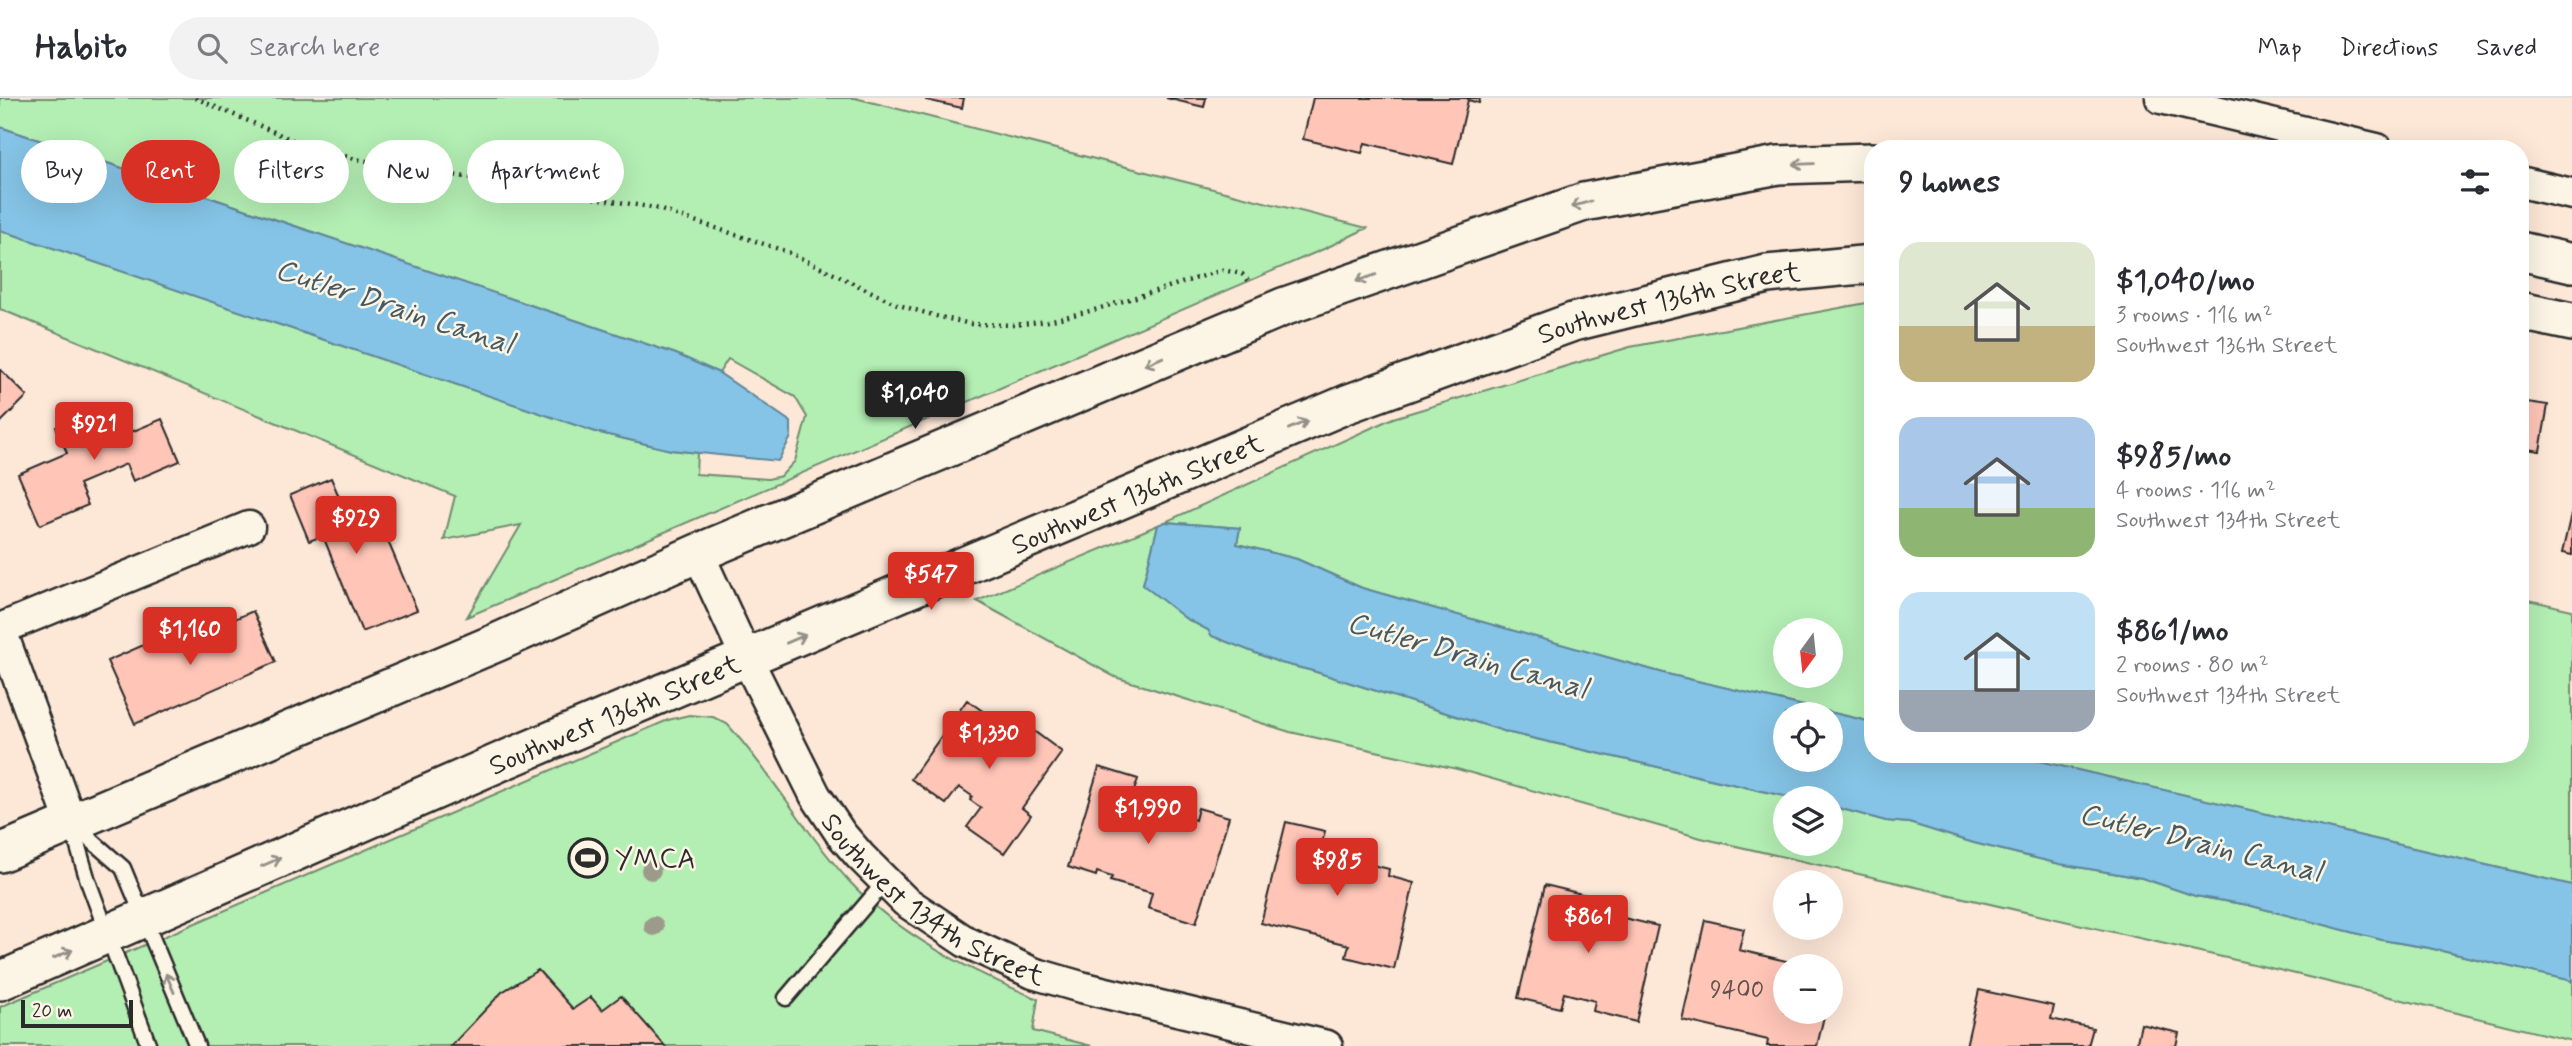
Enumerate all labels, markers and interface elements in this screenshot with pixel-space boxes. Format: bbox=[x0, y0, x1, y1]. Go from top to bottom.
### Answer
search box bbox=[169, 17, 659, 80]
text: Habito bbox=[35, 26, 127, 70]
icon: search bbox=[193, 29, 231, 67]
text: Search here bbox=[249, 31, 380, 65]
text: Map bbox=[2258, 33, 2302, 64]
text: Directions bbox=[2340, 33, 2438, 64]
text: Saved bbox=[2476, 33, 2537, 64]
chip: Buy bbox=[21, 140, 107, 203]
chip: Rent bbox=[121, 140, 220, 203]
chip: Filters bbox=[234, 140, 349, 203]
chip: New bbox=[363, 140, 453, 203]
chip: Apartment bbox=[467, 140, 624, 203]
one-way arrow bbox=[1793, 158, 1816, 171]
text: 9 homes bbox=[1899, 163, 2000, 202]
icon: filters bbox=[2456, 163, 2494, 201]
one-way arrow bbox=[1570, 199, 1592, 212]
water label: Cutler Drain Canal bbox=[270, 250, 520, 365]
street label: Southwest 136th Street bbox=[1533, 255, 1803, 354]
text: $1,040/mo bbox=[2116, 262, 2255, 301]
icon: home bbox=[1955, 270, 2039, 354]
one-way arrow bbox=[1355, 273, 1377, 285]
text: 3 rooms · 116 m² bbox=[2116, 301, 2273, 331]
text: Southwest 136th Street bbox=[2116, 331, 2338, 361]
one-way arrow bbox=[1144, 356, 1165, 369]
pin: $1,040 bbox=[858, 372, 972, 431]
text: $1,040 bbox=[881, 379, 949, 409]
pin: $921 bbox=[53, 402, 135, 462]
text: $921 bbox=[71, 410, 117, 440]
one-way arrow bbox=[1287, 417, 1308, 430]
street label: Southwest 136th Street bbox=[1006, 425, 1270, 565]
text: $985/mo bbox=[2116, 437, 2231, 476]
icon: home bbox=[1955, 445, 2039, 529]
text: 4 rooms · 116 m² bbox=[2116, 476, 2276, 506]
pin: $929 bbox=[315, 496, 397, 556]
text: $929 bbox=[331, 504, 381, 534]
text: Southwest 134th Street bbox=[2116, 506, 2340, 536]
pin: $547 bbox=[890, 552, 972, 612]
text: $547 bbox=[904, 560, 958, 590]
water label: Cutler Drain Canal bbox=[1343, 603, 1594, 710]
pin: $1,160 bbox=[133, 608, 247, 667]
text: $861/mo bbox=[2116, 612, 2229, 651]
text: $1,160 bbox=[159, 615, 221, 645]
north arrow bbox=[1773, 618, 1843, 688]
map controls bbox=[1773, 618, 1843, 1024]
icon: home bbox=[1955, 620, 2039, 704]
one-way arrow bbox=[784, 631, 806, 644]
street label: Southwest 136th Street bbox=[484, 646, 747, 786]
text: 2 rooms · 80 m² bbox=[2116, 651, 2269, 681]
text: Southwest 134th Street bbox=[2116, 681, 2340, 711]
button: locate bbox=[1773, 702, 1843, 772]
pin: $1,330 bbox=[932, 712, 1046, 771]
text: $1,330 bbox=[959, 719, 1019, 749]
pin: $1,990 bbox=[1091, 786, 1205, 846]
button: layers bbox=[1773, 786, 1843, 856]
text: $1,990 bbox=[1114, 794, 1182, 824]
water label: Cutler Drain Canal bbox=[2075, 794, 2327, 893]
street label: Southwest 134th Street bbox=[811, 807, 1048, 996]
sports icon: YMCA bbox=[567, 837, 609, 879]
pin: $985 bbox=[1296, 838, 1378, 898]
place label: YMCA bbox=[615, 842, 696, 879]
text: $985 bbox=[1312, 846, 1362, 876]
one-way arrow bbox=[259, 855, 281, 868]
button: + bbox=[1773, 870, 1843, 940]
pin: $861 bbox=[1547, 896, 1629, 955]
text: $861 bbox=[1564, 903, 1612, 933]
one-way arrow bbox=[51, 947, 73, 960]
button: − bbox=[1773, 954, 1843, 1024]
one-way arrow bbox=[163, 973, 176, 995]
house number: 9400 bbox=[1710, 975, 1764, 1006]
scale bar bbox=[21, 997, 133, 1029]
text: 20 m bbox=[32, 999, 72, 1024]

